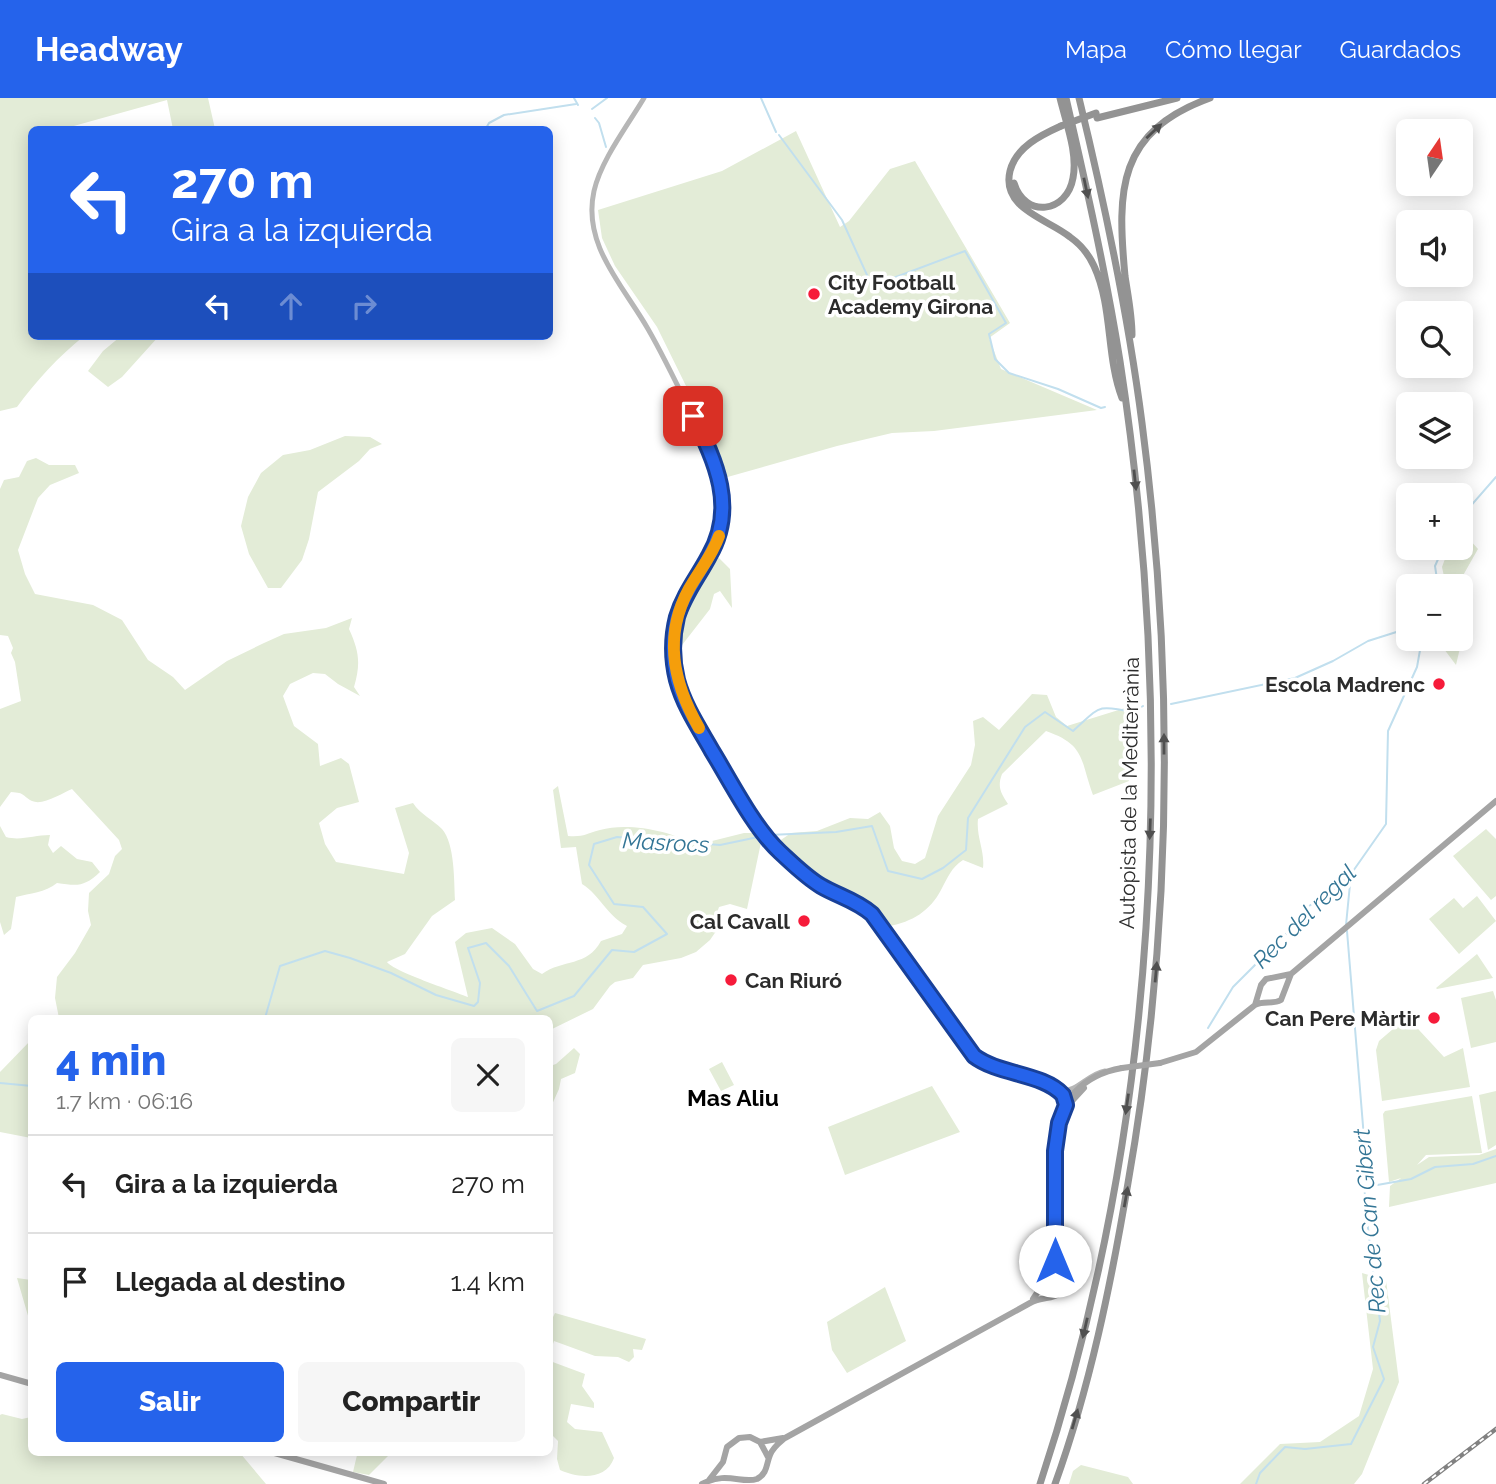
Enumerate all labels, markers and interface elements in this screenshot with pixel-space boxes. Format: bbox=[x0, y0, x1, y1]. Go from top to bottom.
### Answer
text: Headway bbox=[35, 30, 183, 69]
text: Mapa bbox=[1065, 35, 1127, 64]
text: Cómo llegar bbox=[1165, 35, 1302, 64]
text: Guardados bbox=[1340, 35, 1461, 64]
north arrow bbox=[1396, 119, 1474, 196]
map controls bbox=[1396, 119, 1473, 651]
one-way arrow bbox=[1145, 124, 1162, 140]
text: 270 m bbox=[171, 152, 314, 209]
icon: left bbox=[56, 154, 147, 245]
one-way arrow bbox=[1081, 177, 1092, 199]
button: sound bbox=[1396, 210, 1473, 287]
text: Gira a la izquierda bbox=[171, 211, 433, 248]
place label: City Football Academy Girona bbox=[828, 270, 993, 319]
marker: City Football Academy Girona bbox=[806, 286, 822, 302]
icon: left bbox=[199, 287, 237, 325]
icon: ahead bbox=[272, 287, 310, 325]
icon: right bbox=[345, 287, 383, 325]
button: search bbox=[1396, 301, 1473, 378]
pin bbox=[663, 386, 723, 446]
button: layers bbox=[1396, 392, 1473, 469]
icon: arrive bbox=[674, 397, 712, 435]
one-way arrow bbox=[1130, 469, 1141, 491]
button: + bbox=[1396, 483, 1473, 560]
button: − bbox=[1396, 574, 1473, 651]
street label: Autopista de la Mediterrània bbox=[1114, 657, 1144, 929]
place label: Escola Madrenc bbox=[1265, 672, 1425, 697]
marker: Escola Madrenc bbox=[1431, 676, 1447, 692]
one-way arrow bbox=[1158, 733, 1170, 755]
one-way arrow bbox=[1145, 818, 1156, 840]
water label: Masrocs bbox=[622, 826, 710, 858]
water label: Rec del regal bbox=[1247, 859, 1361, 973]
place label: Cal Cavall bbox=[690, 909, 790, 934]
marker: Cal Cavall bbox=[796, 913, 812, 929]
one-way arrow bbox=[1151, 961, 1162, 983]
place label: Can Riuró bbox=[745, 968, 842, 993]
marker: Can Riuró bbox=[723, 972, 739, 988]
place label: Can Pere Màrtir bbox=[1265, 1006, 1420, 1031]
marker: Can Pere Màrtir bbox=[1426, 1010, 1442, 1026]
text: 4 min bbox=[56, 1036, 166, 1085]
button: close bbox=[451, 1038, 525, 1112]
district label: Mas Aliu bbox=[687, 1084, 779, 1111]
text: 1.7 km · 06:16 bbox=[56, 1087, 193, 1114]
one-way arrow bbox=[1122, 1093, 1133, 1115]
water label: Rec de Can Gibert bbox=[1347, 1127, 1391, 1315]
icon: left bbox=[56, 1165, 94, 1203]
text: Gira a la izquierda bbox=[115, 1169, 338, 1199]
text: 270 m bbox=[451, 1169, 525, 1199]
one-way arrow bbox=[1121, 1186, 1132, 1208]
position arrow bbox=[1018, 1224, 1092, 1298]
icon: arrive bbox=[56, 1263, 94, 1301]
text: Llegada al destino bbox=[115, 1267, 345, 1297]
text: 1.4 km bbox=[450, 1267, 525, 1297]
one-way arrow bbox=[1080, 1317, 1091, 1339]
button: Salir bbox=[56, 1362, 284, 1442]
button: Compartir bbox=[298, 1362, 525, 1442]
one-way arrow bbox=[1071, 1408, 1081, 1429]

